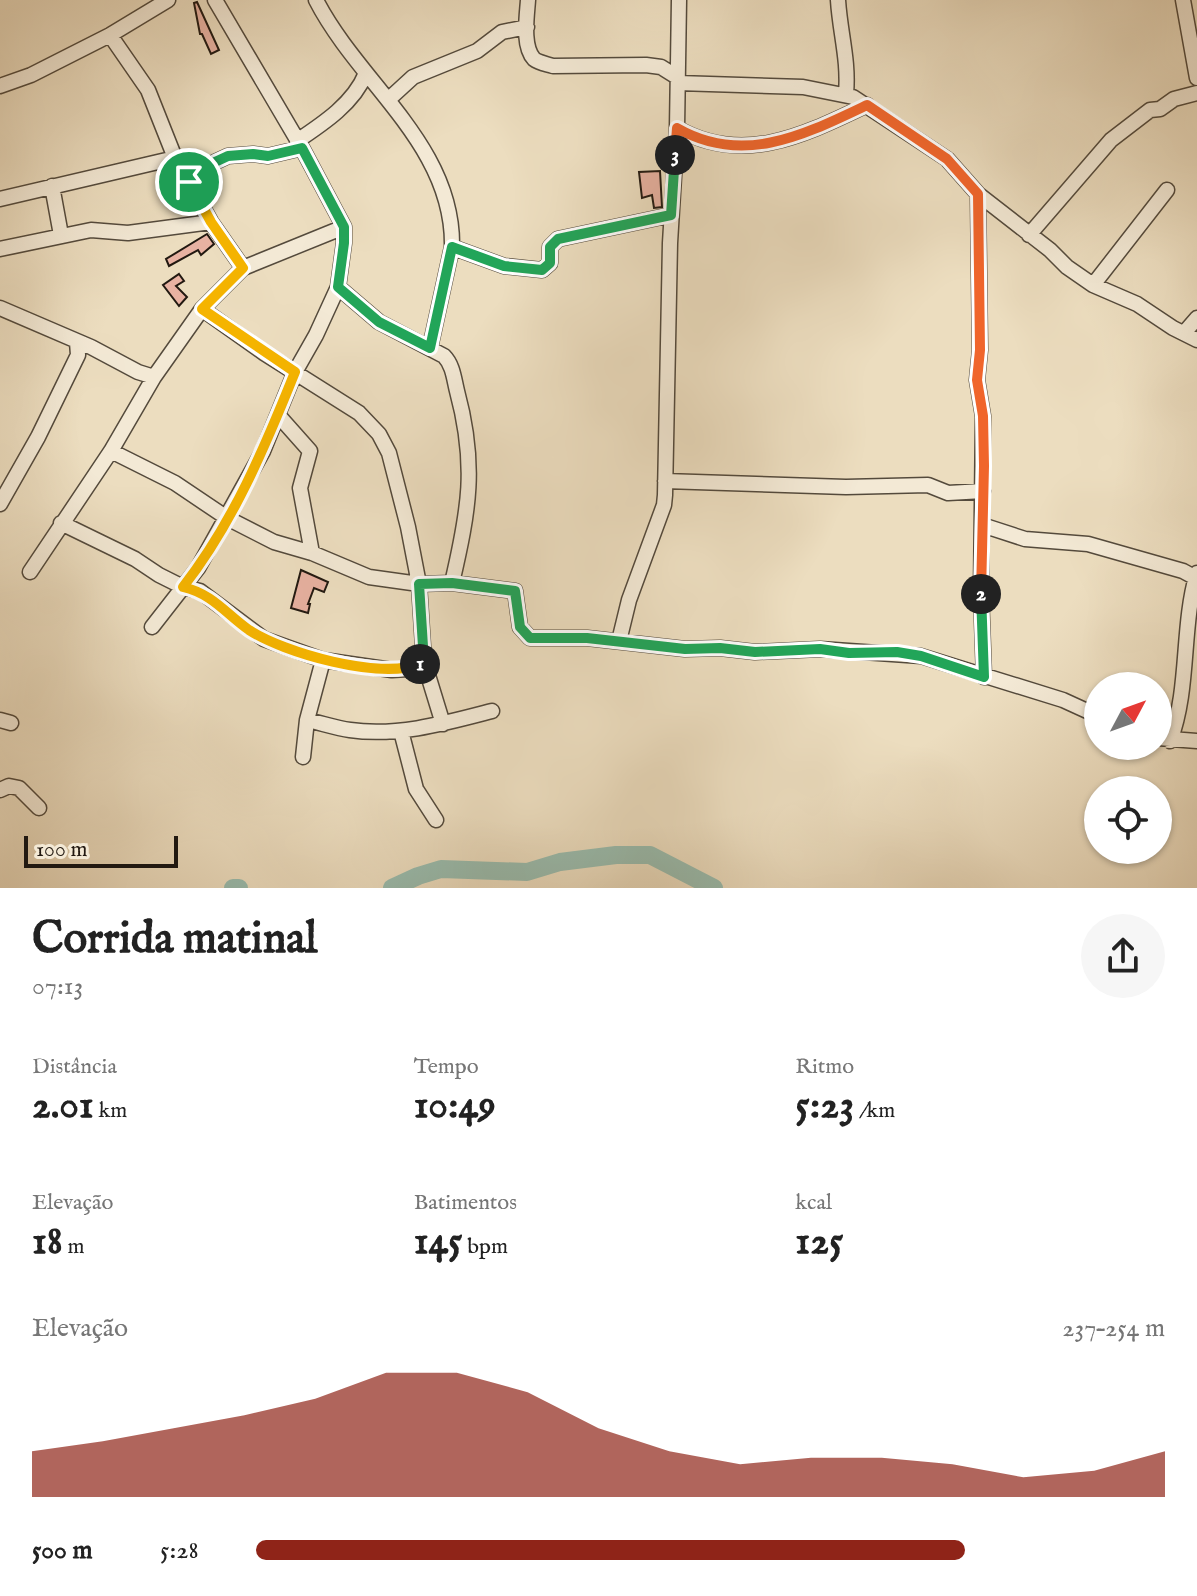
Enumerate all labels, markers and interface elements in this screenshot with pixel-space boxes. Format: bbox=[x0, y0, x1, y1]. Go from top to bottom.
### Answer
pin: 3 bbox=[655, 135, 695, 175]
text: 3 bbox=[671, 141, 679, 169]
pin bbox=[155, 148, 223, 216]
icon: arrive bbox=[167, 160, 211, 204]
pin: 2 bbox=[961, 574, 1001, 614]
text: 2 bbox=[976, 580, 986, 608]
pin: 1 bbox=[400, 644, 440, 684]
text: 1 bbox=[416, 650, 424, 678]
north arrow bbox=[1084, 672, 1172, 760]
map controls bbox=[1084, 672, 1172, 864]
button: locate bbox=[1084, 776, 1172, 864]
scale bar bbox=[24, 832, 178, 868]
text: 100 m bbox=[36, 836, 88, 864]
text: Corrida matinal bbox=[32, 912, 317, 968]
button: share bbox=[1081, 914, 1165, 998]
text: 07:13 bbox=[32, 970, 83, 1003]
text: Distância bbox=[32, 1053, 117, 1081]
text: Tempo bbox=[414, 1053, 479, 1081]
text: Ritmo bbox=[795, 1053, 854, 1081]
text: 2.01 bbox=[32, 1081, 94, 1132]
text: 10:49 bbox=[414, 1081, 496, 1132]
text: 5:23 bbox=[795, 1081, 854, 1132]
text: km bbox=[94, 1097, 127, 1125]
text: /km bbox=[854, 1097, 895, 1125]
text: Elevação bbox=[32, 1189, 113, 1217]
text: Batimentos bbox=[414, 1189, 517, 1217]
text: kcal bbox=[795, 1189, 832, 1217]
text: 18 bbox=[32, 1217, 63, 1268]
text: 145 bbox=[414, 1217, 463, 1268]
text: 125 bbox=[795, 1217, 843, 1268]
text: m bbox=[63, 1233, 84, 1261]
text: bpm bbox=[463, 1233, 508, 1261]
text: Elevação bbox=[32, 1312, 128, 1345]
text: 237–254 m bbox=[1062, 1312, 1165, 1345]
text: 500 m bbox=[32, 1534, 93, 1567]
text: 5:28 bbox=[160, 1534, 199, 1567]

